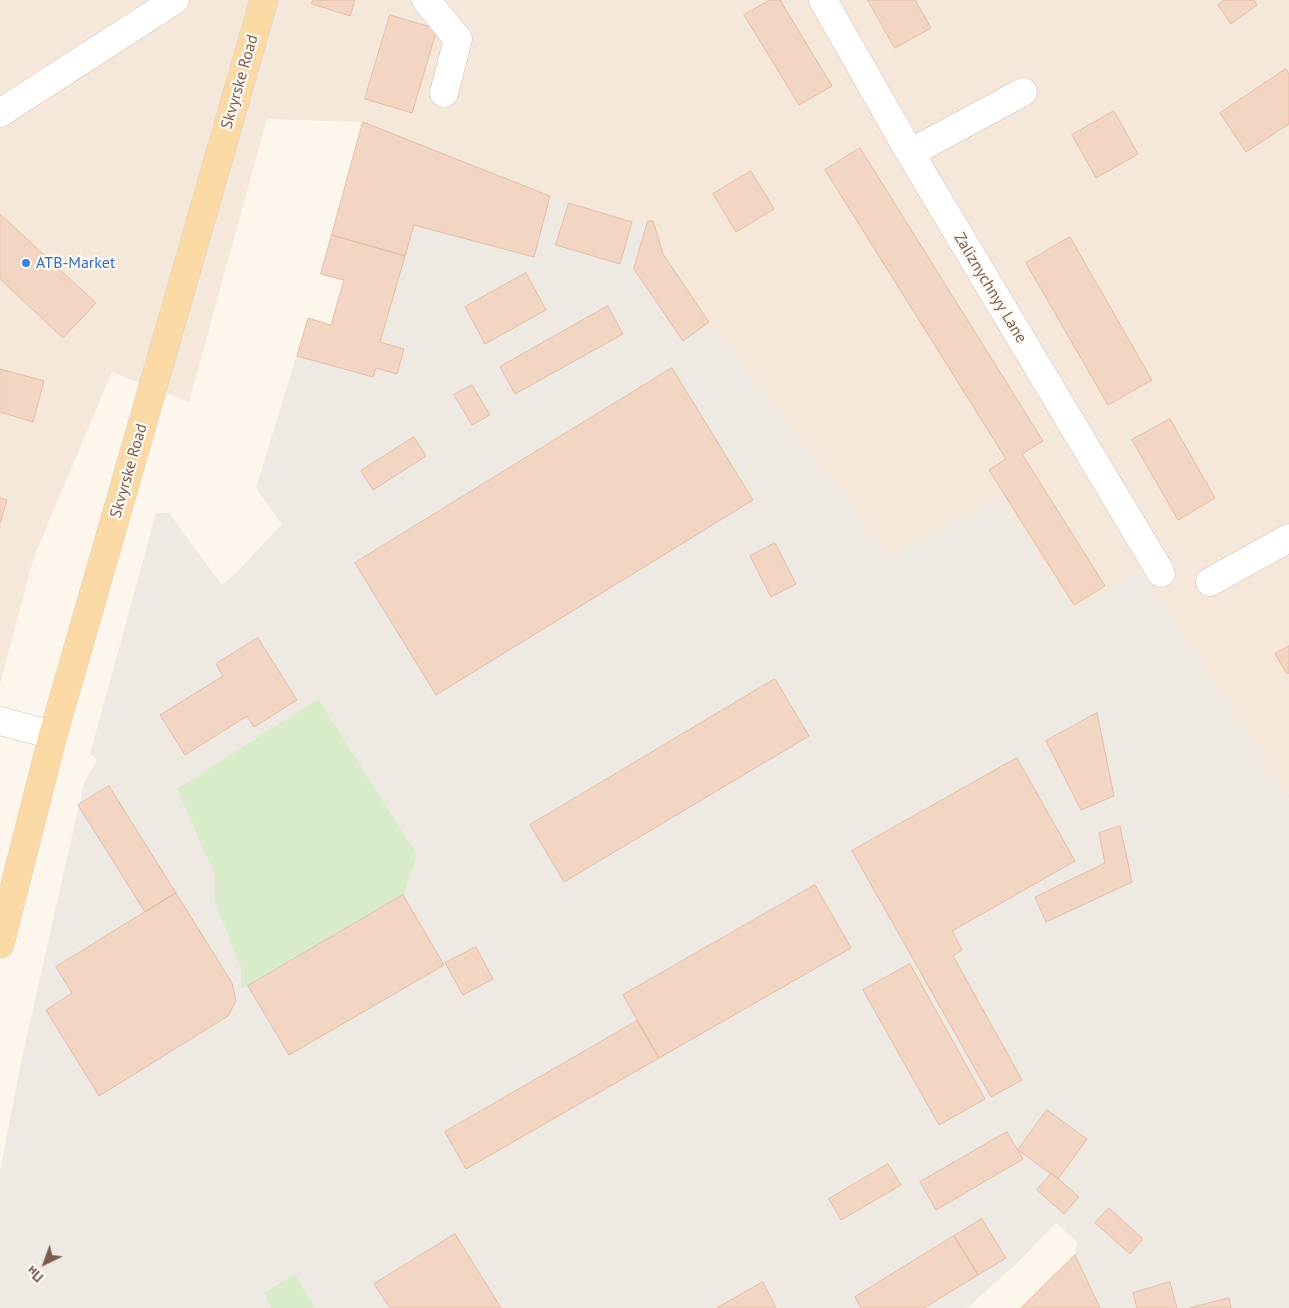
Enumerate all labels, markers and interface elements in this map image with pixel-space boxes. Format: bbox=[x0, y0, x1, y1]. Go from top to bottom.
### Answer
street label: Skvyrske Road bbox=[217, 33, 263, 131]
street label: Zaliznychnyy Lane bbox=[950, 229, 1030, 347]
place label: ATB-Market bbox=[36, 253, 115, 273]
marker: ATB-Market bbox=[20, 257, 32, 269]
street label: Skvyrske Road bbox=[106, 422, 152, 520]
north arrow bbox=[20, 1238, 70, 1288]
text: Пн bbox=[23, 1262, 47, 1286]

